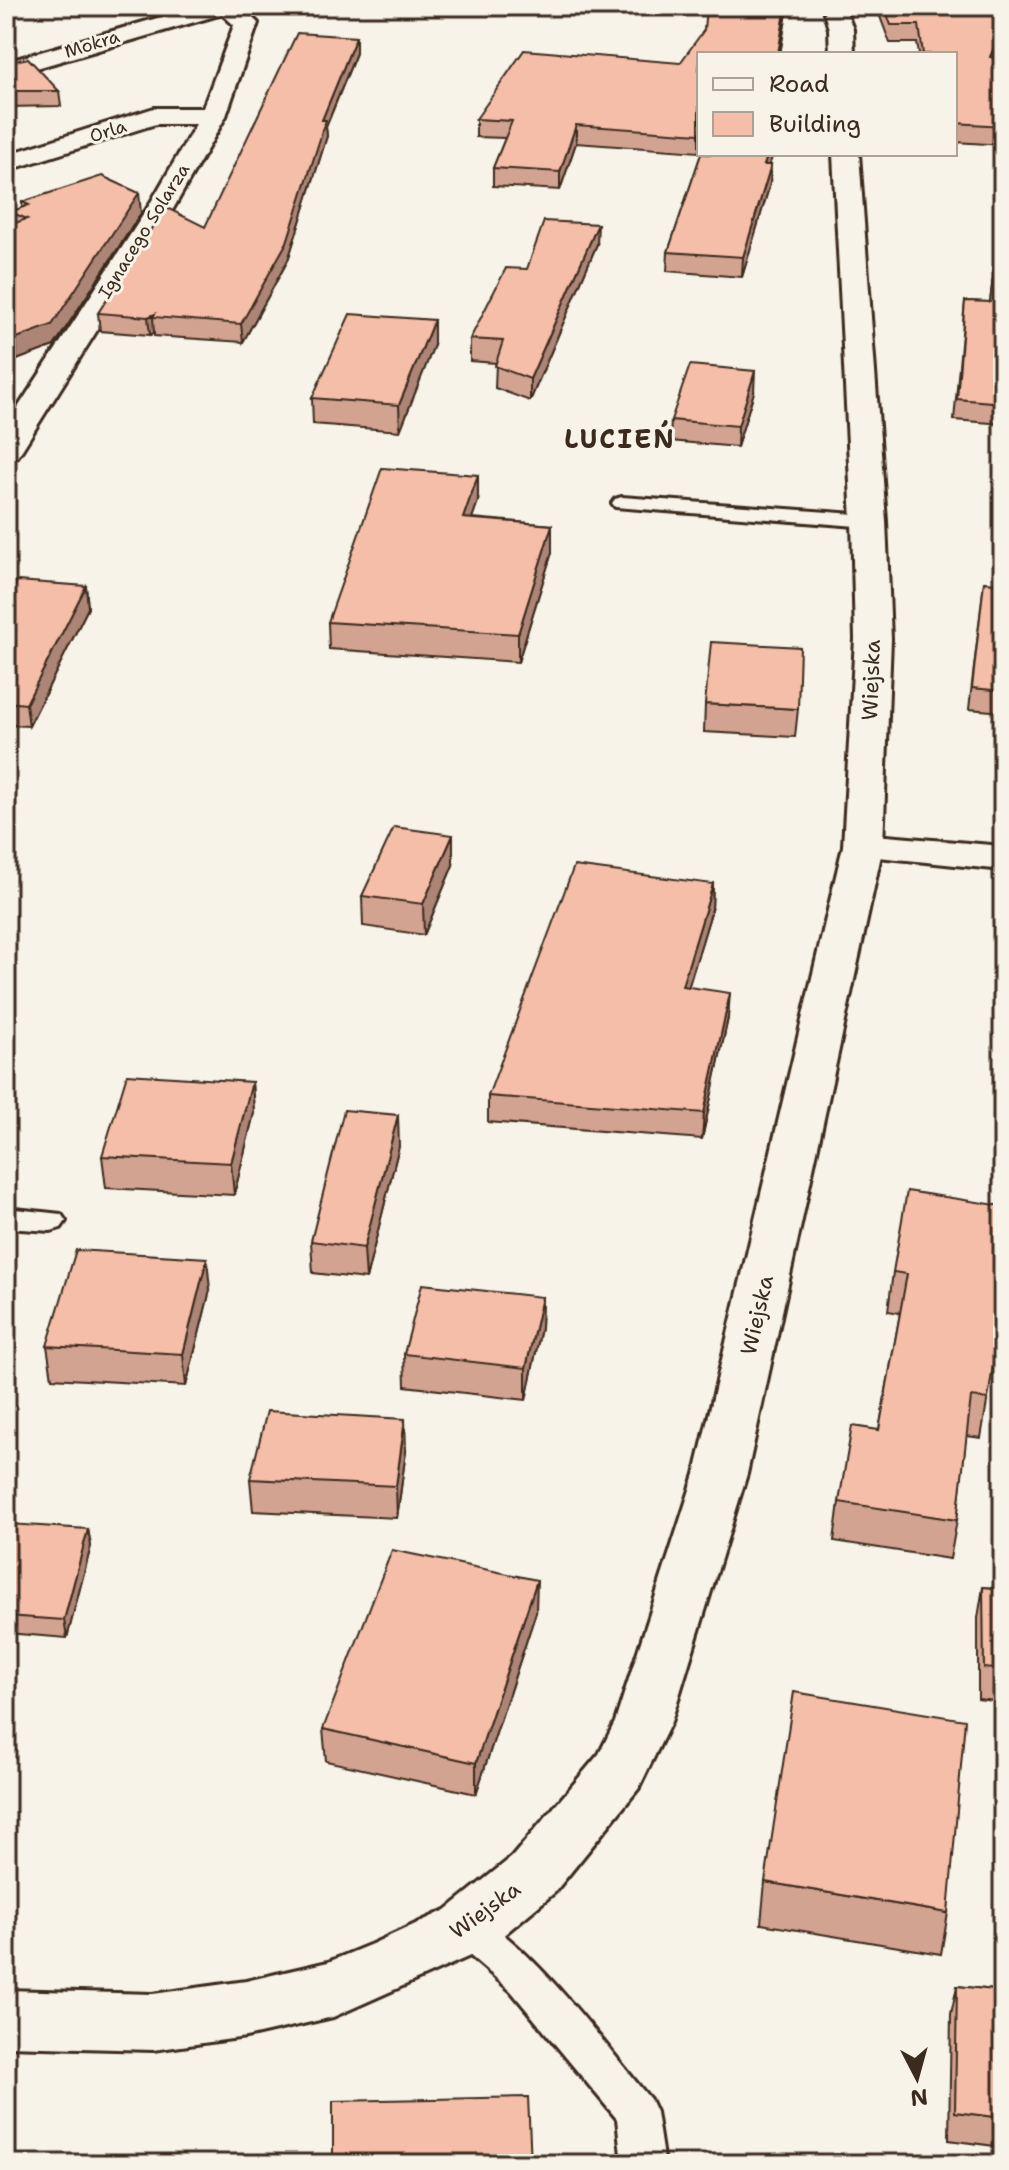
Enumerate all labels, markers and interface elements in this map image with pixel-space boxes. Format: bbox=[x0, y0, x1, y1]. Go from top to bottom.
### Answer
street label: Mokra bbox=[62, 24, 122, 64]
legend bbox=[697, 52, 957, 156]
text: Road bbox=[769, 68, 829, 100]
text: Building bbox=[769, 108, 861, 140]
street label: Orla bbox=[86, 114, 130, 148]
street label: Ignacego Solarza bbox=[93, 159, 195, 303]
district label: LUCIEŃ bbox=[564, 420, 676, 456]
street label: Wiejska bbox=[855, 639, 887, 721]
street label: Wiejska bbox=[734, 1272, 780, 1358]
street label: Wiejska bbox=[444, 1874, 527, 1946]
north arrow bbox=[877, 2038, 957, 2118]
text: N bbox=[909, 2082, 929, 2113]

